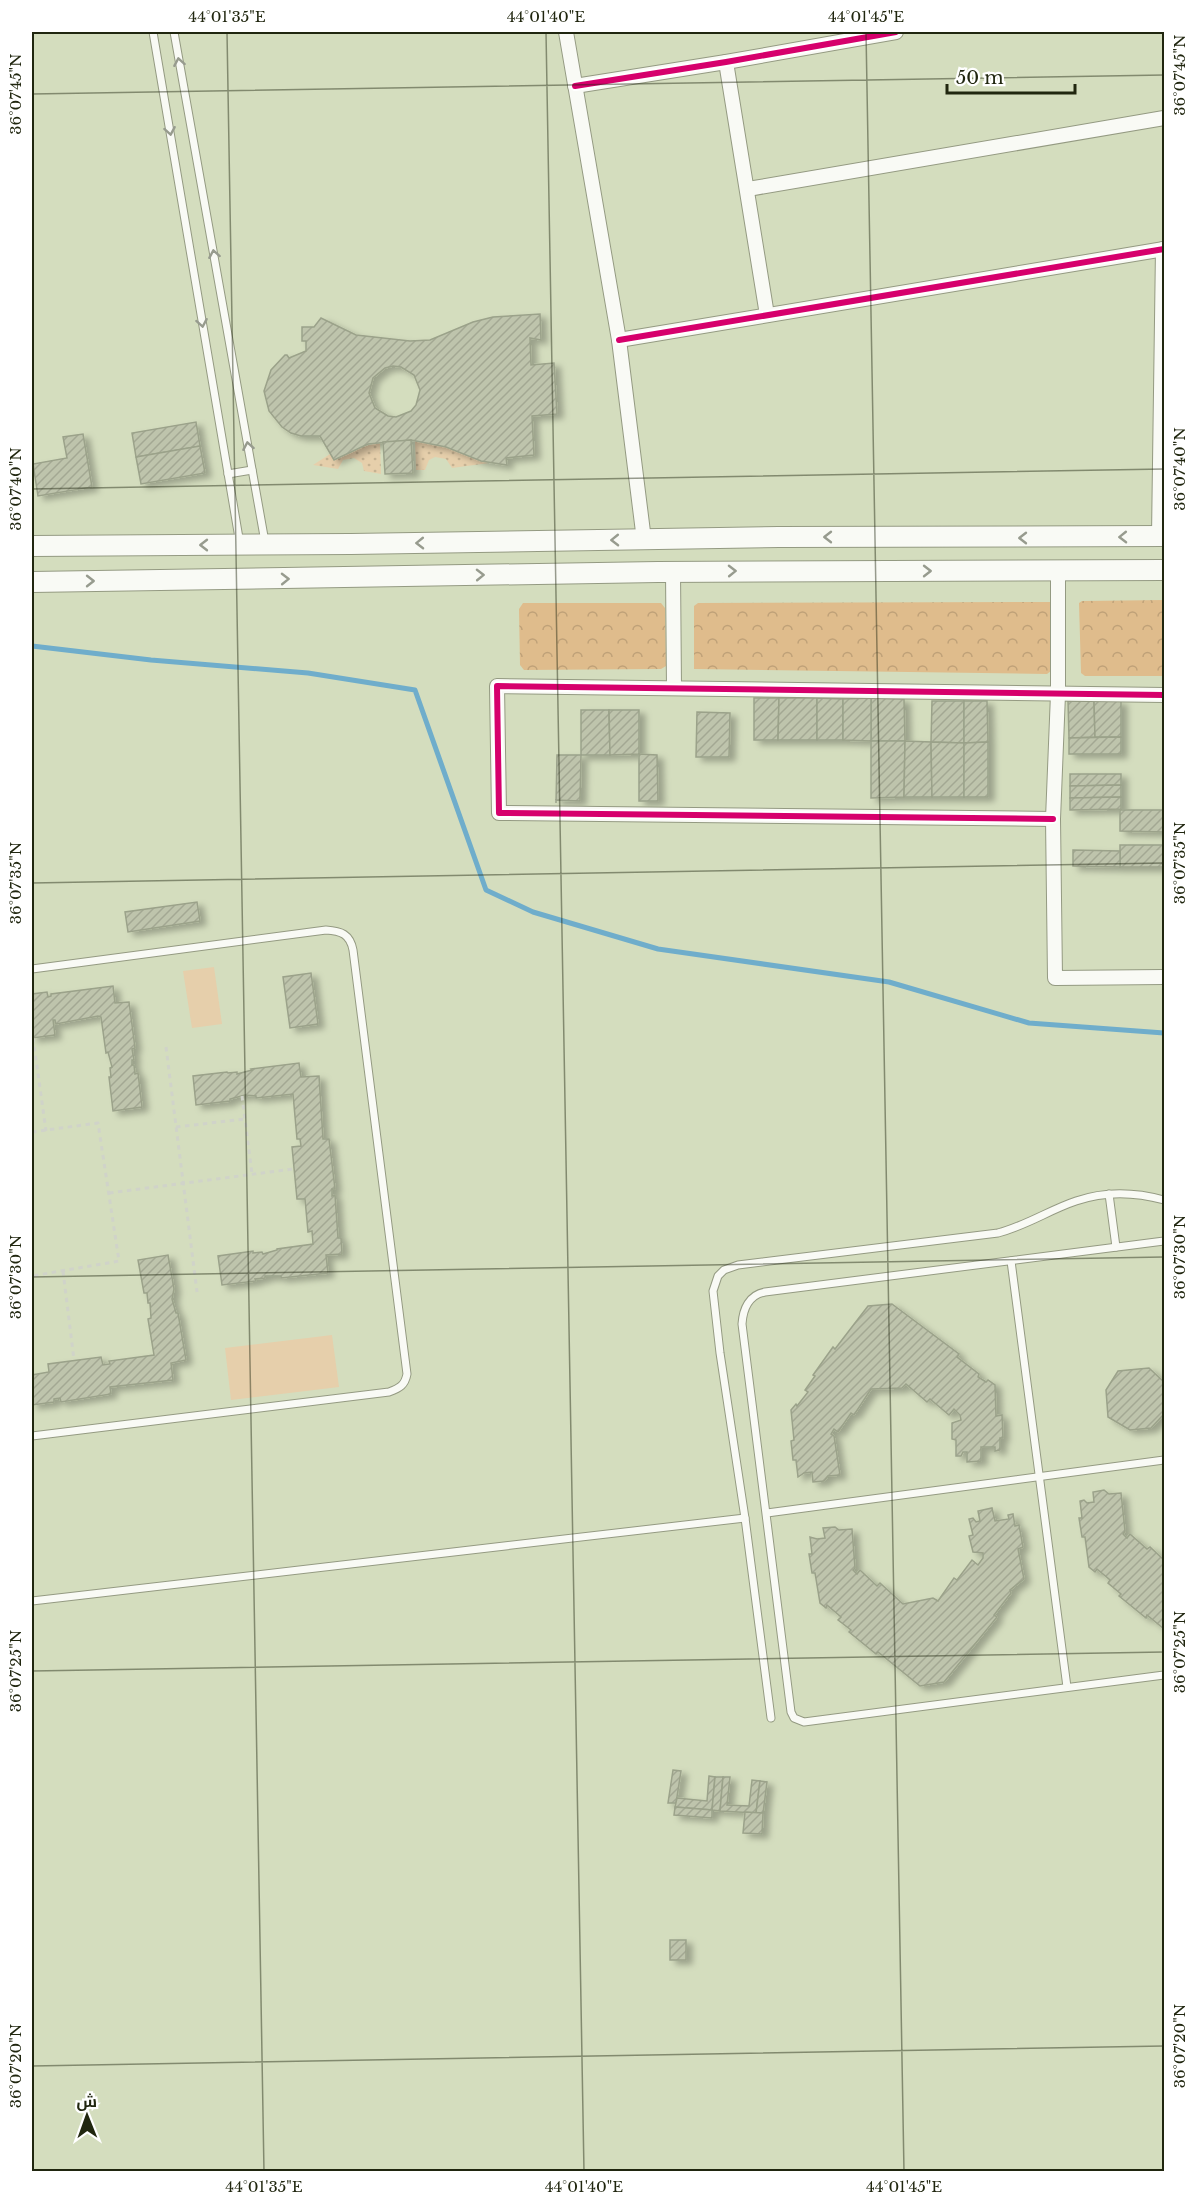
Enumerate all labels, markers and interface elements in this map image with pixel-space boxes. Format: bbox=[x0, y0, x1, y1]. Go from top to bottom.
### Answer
text: 44°01'35"E bbox=[188, 7, 266, 26]
text: 44°01'40"E bbox=[507, 7, 585, 26]
text: 44°01'45"E bbox=[828, 7, 904, 26]
text: 36°07'45"N bbox=[1170, 34, 1189, 116]
text: 36°07'45"N bbox=[6, 53, 25, 135]
one-way arrow bbox=[174, 57, 186, 66]
scale bar bbox=[947, 57, 1074, 95]
text: 50 m bbox=[956, 67, 1004, 89]
one-way arrow bbox=[163, 125, 176, 135]
one-way arrow bbox=[208, 249, 220, 258]
one-way arrow bbox=[196, 318, 208, 328]
text: 36°07'40"N bbox=[1170, 427, 1189, 511]
one-way arrow bbox=[242, 441, 255, 451]
text: 36°07'40"N bbox=[6, 447, 25, 531]
one-way arrow bbox=[824, 531, 833, 543]
one-way arrow bbox=[1119, 531, 1128, 543]
one-way arrow bbox=[1019, 532, 1028, 544]
one-way arrow bbox=[611, 534, 620, 546]
one-way arrow bbox=[416, 537, 425, 549]
one-way arrow bbox=[200, 539, 209, 551]
one-way arrow bbox=[727, 565, 736, 577]
one-way arrow bbox=[922, 565, 931, 577]
one-way arrow bbox=[475, 569, 484, 581]
one-way arrow bbox=[280, 573, 289, 585]
one-way arrow bbox=[85, 575, 94, 587]
text: 36°07'35"N bbox=[1170, 822, 1189, 904]
text: 36°07'35"N bbox=[6, 842, 25, 924]
text: 36°07'30"N bbox=[1170, 1215, 1189, 1299]
text: 36°07'30"N bbox=[6, 1235, 25, 1319]
text: 36°07'25"N bbox=[1170, 1611, 1189, 1693]
text: 36°07'25"N bbox=[6, 1630, 25, 1712]
text: 36°07'20"N bbox=[1170, 2004, 1189, 2088]
text: 36°07'20"N bbox=[6, 2024, 25, 2108]
north arrow bbox=[57, 2086, 117, 2146]
text: ش bbox=[76, 2091, 97, 2111]
text: 44°01'35"E bbox=[225, 2177, 303, 2196]
text: 44°01'40"E bbox=[545, 2177, 623, 2196]
text: 44°01'45"E bbox=[866, 2177, 942, 2196]

